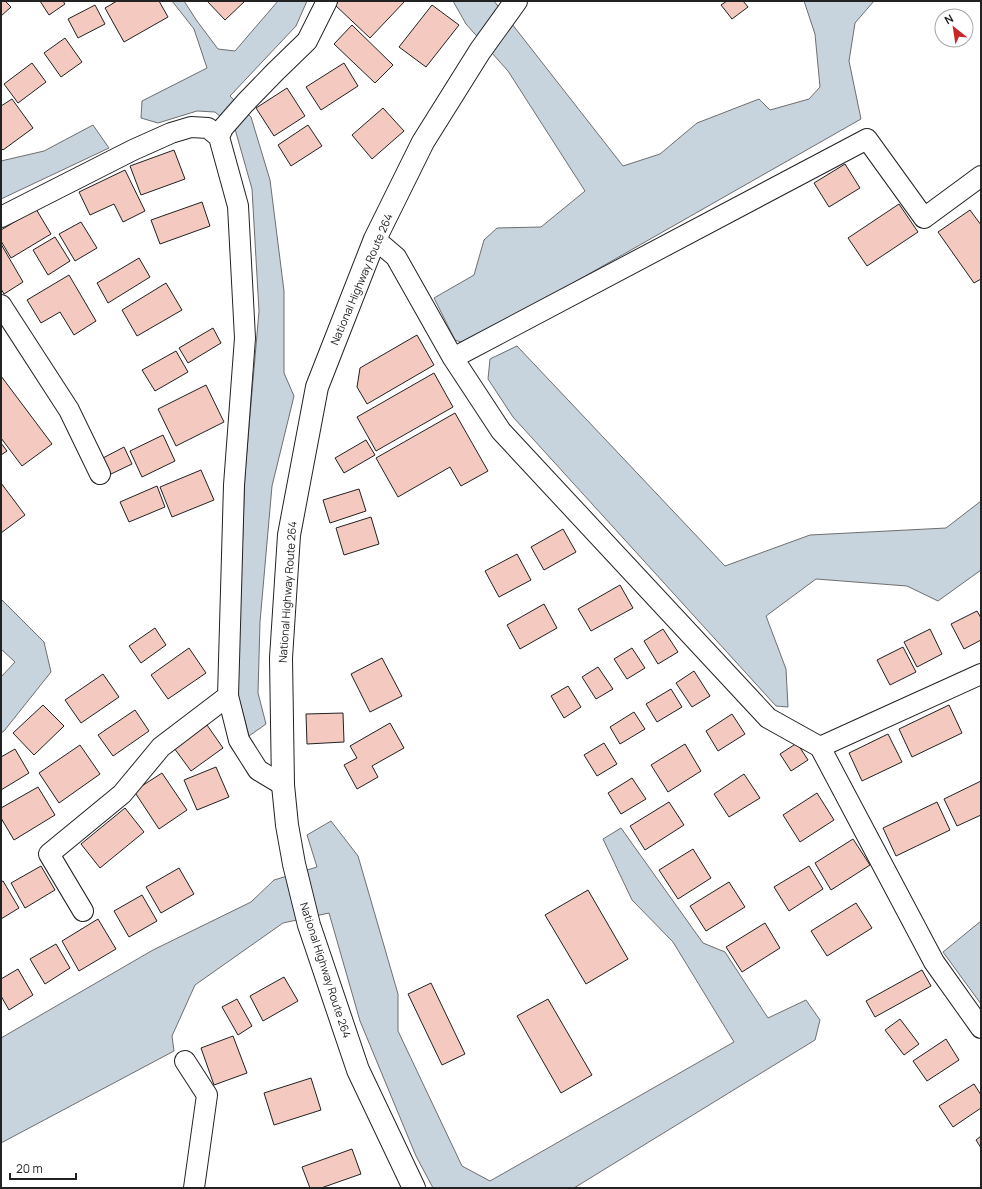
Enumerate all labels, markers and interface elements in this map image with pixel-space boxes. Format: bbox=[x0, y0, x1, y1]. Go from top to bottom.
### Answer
north arrow bbox=[934, 8, 974, 48]
text: N bbox=[942, 10, 956, 27]
street label: National Highway Route 264 bbox=[326, 211, 396, 347]
street label: National Highway Route 264 bbox=[275, 521, 299, 663]
street label: National Highway Route 264 bbox=[297, 900, 355, 1040]
scale bar bbox=[10, 1155, 76, 1181]
text: 20 m bbox=[16, 1160, 43, 1177]

